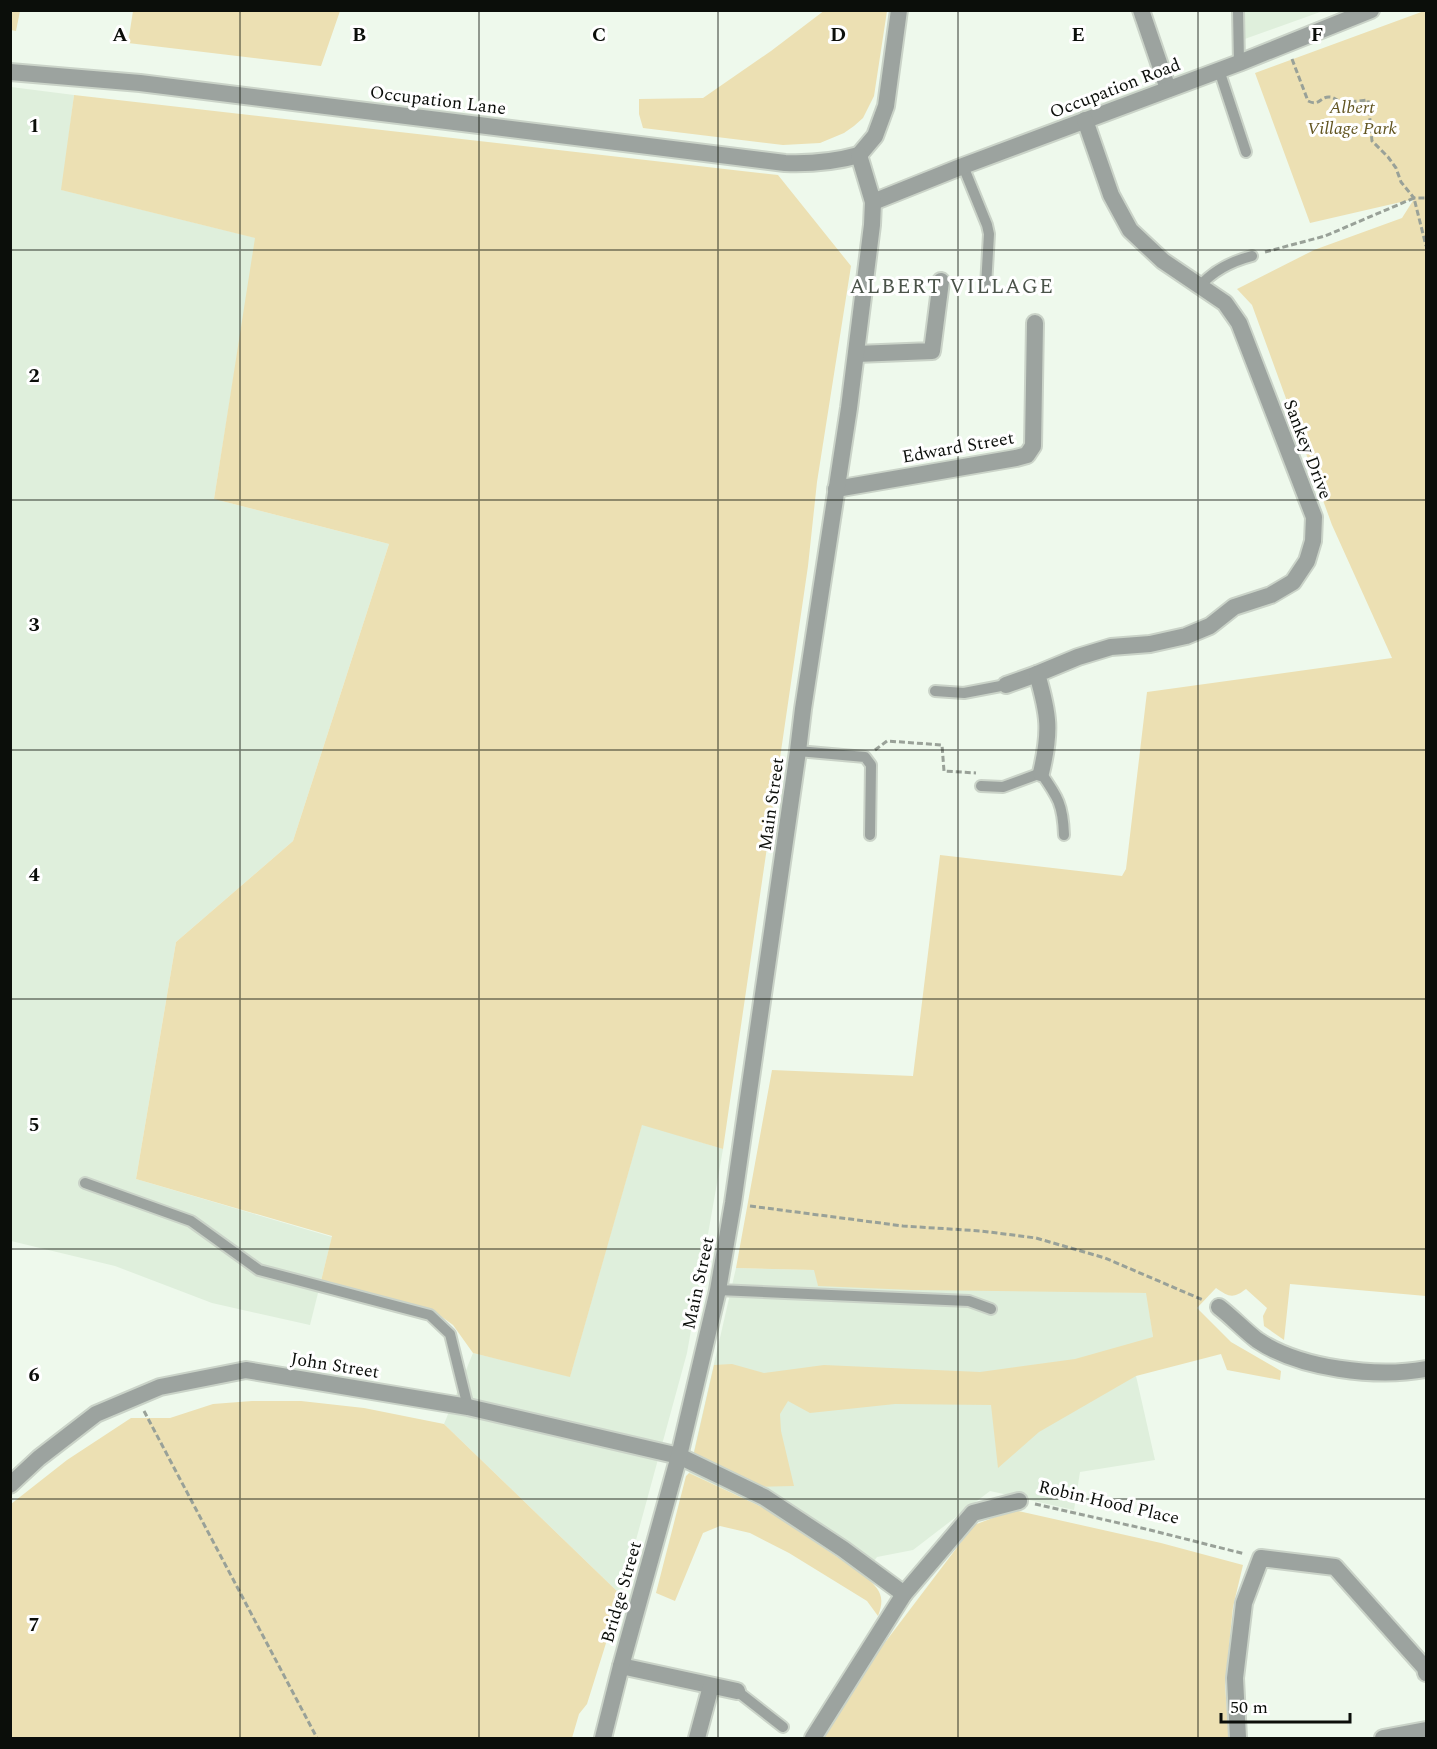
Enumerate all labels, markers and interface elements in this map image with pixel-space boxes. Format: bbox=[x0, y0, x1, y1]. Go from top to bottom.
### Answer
text: A bbox=[112, 20, 128, 50]
text: B bbox=[352, 20, 366, 50]
text: C bbox=[592, 20, 606, 50]
text: D bbox=[830, 20, 846, 50]
text: E bbox=[1071, 20, 1085, 50]
text: F bbox=[1311, 20, 1323, 50]
street label: Occupation Road bbox=[1046, 51, 1185, 126]
street label: Occupation Lane bbox=[368, 79, 508, 122]
park label: Albert Village Park bbox=[1307, 94, 1398, 142]
text: 1 bbox=[28, 111, 40, 141]
district label: ALBERT VILLAGE bbox=[850, 271, 1054, 303]
text: 2 bbox=[28, 361, 40, 391]
street label: Sankey Drive bbox=[1276, 395, 1339, 503]
street label: Edward Street bbox=[900, 424, 1016, 471]
text: 3 bbox=[28, 610, 40, 640]
street label: Main Street bbox=[752, 756, 791, 852]
text: 4 bbox=[28, 860, 40, 890]
text: 5 bbox=[28, 1110, 40, 1140]
street label: Main Street bbox=[676, 1234, 721, 1332]
street label: John Street bbox=[289, 1345, 381, 1386]
text: 6 bbox=[28, 1360, 40, 1390]
street label: Robin Hood Place bbox=[1036, 1473, 1182, 1532]
street label: Bridge Street bbox=[594, 1538, 649, 1646]
text: 7 bbox=[28, 1610, 40, 1640]
scale bar bbox=[1221, 1686, 1350, 1724]
text: 50 m bbox=[1230, 1694, 1268, 1721]

